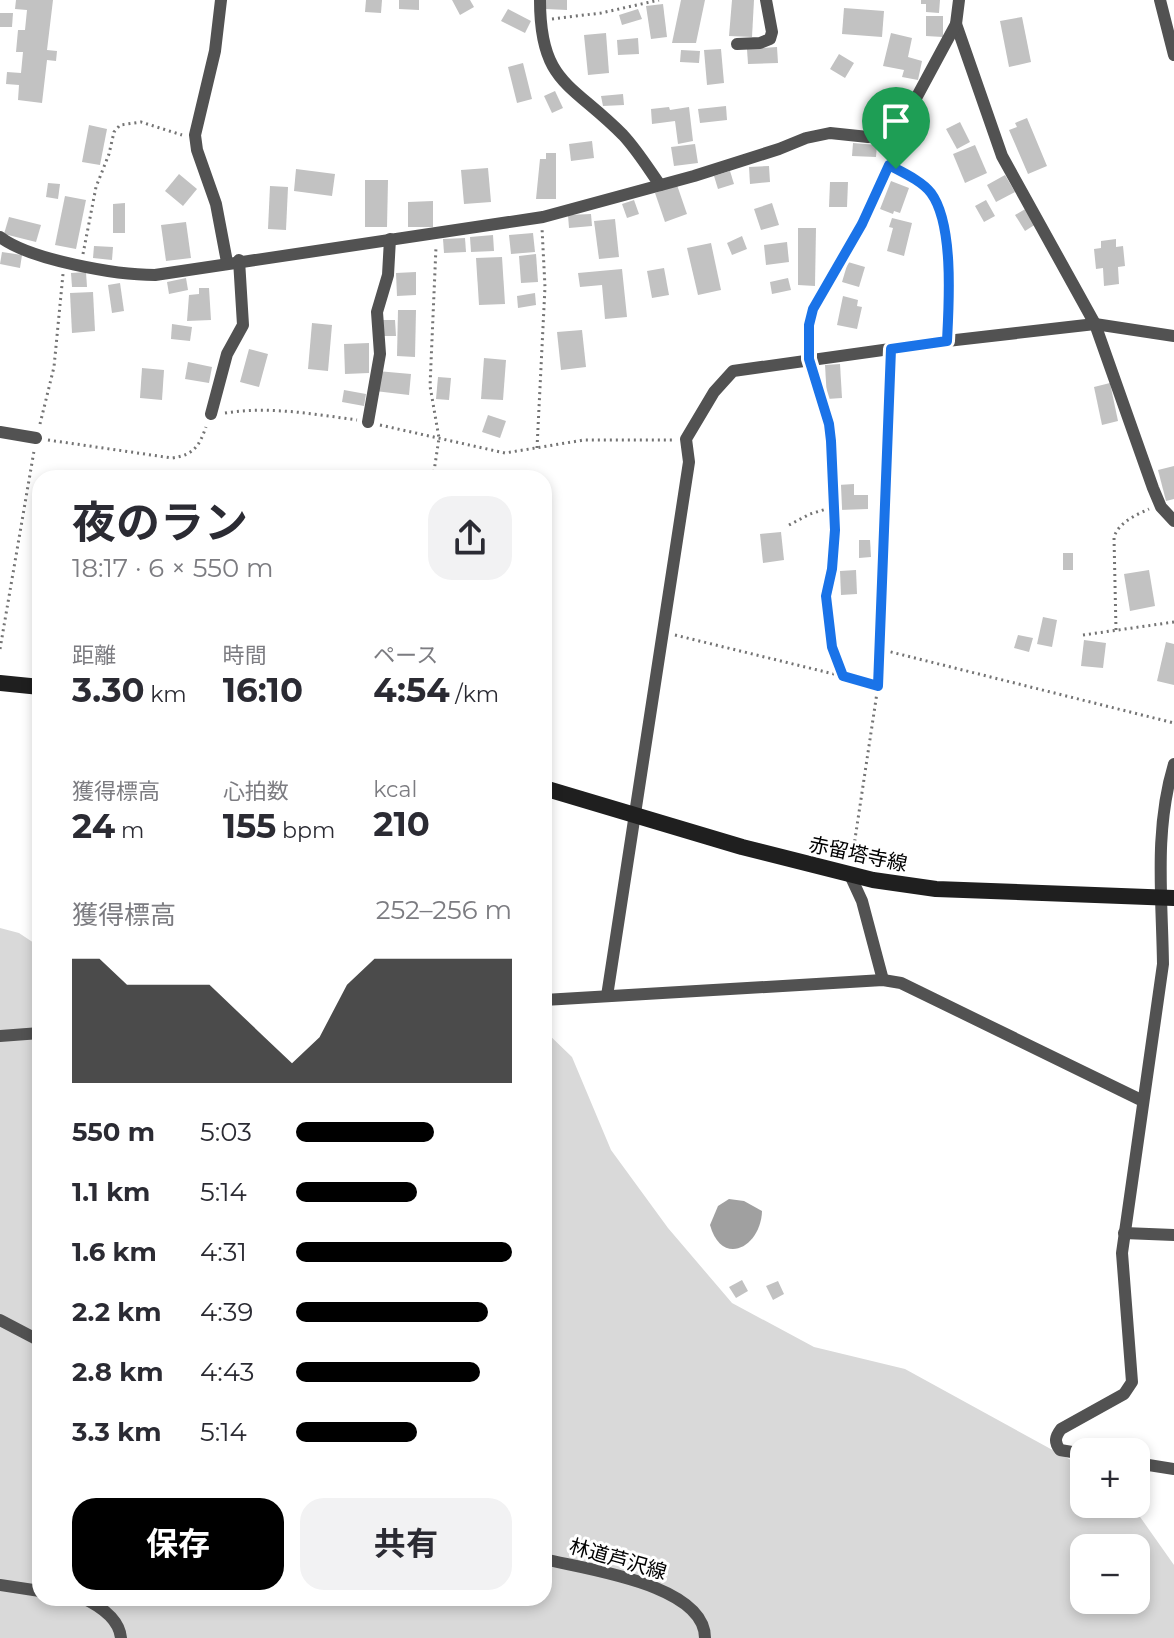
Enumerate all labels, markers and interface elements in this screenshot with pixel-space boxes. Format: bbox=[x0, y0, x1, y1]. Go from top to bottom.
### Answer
pin bbox=[862, 87, 930, 169]
icon: arrive bbox=[874, 99, 918, 143]
text: 夜のラン bbox=[72, 495, 248, 549]
button: share bbox=[428, 496, 512, 580]
text: 18:17 · 6 × 550 m bbox=[72, 552, 274, 584]
text: 距離 bbox=[72, 642, 116, 669]
text: 時間 bbox=[223, 642, 267, 669]
text: ペース bbox=[373, 642, 438, 669]
text: 3.30 bbox=[72, 669, 145, 711]
text: 16:10 bbox=[223, 669, 303, 711]
text: 4:54 bbox=[373, 669, 450, 711]
text: km bbox=[145, 681, 187, 708]
text: /km bbox=[450, 681, 499, 708]
text: kcal bbox=[373, 776, 417, 803]
text: 獲得標高 bbox=[72, 778, 160, 805]
text: 心拍数 bbox=[223, 778, 289, 805]
text: 210 bbox=[373, 803, 430, 845]
text: 24 bbox=[72, 805, 115, 847]
text: 155 bbox=[223, 805, 276, 847]
text: m bbox=[115, 817, 144, 844]
text: bpm bbox=[276, 817, 335, 844]
street label: 赤留塔寺線 bbox=[807, 832, 909, 876]
text: 252–256 m bbox=[376, 894, 512, 926]
text: 獲得標高 bbox=[72, 899, 176, 931]
text: 550 m bbox=[72, 1116, 155, 1148]
text: 5:03 bbox=[200, 1116, 252, 1148]
text: 1.1 km bbox=[72, 1176, 150, 1208]
text: 5:14 bbox=[200, 1176, 247, 1208]
text: 1.6 km bbox=[72, 1236, 157, 1268]
text: 4:31 bbox=[200, 1236, 247, 1268]
text: 2.2 km bbox=[72, 1296, 162, 1328]
text: 4:39 bbox=[200, 1296, 253, 1328]
text: 2.8 km bbox=[72, 1356, 163, 1388]
text: 4:43 bbox=[200, 1356, 254, 1388]
text: 3.3 km bbox=[72, 1416, 161, 1448]
text: 5:14 bbox=[200, 1416, 247, 1448]
map controls bbox=[1070, 1438, 1150, 1614]
button: + bbox=[1070, 1438, 1150, 1518]
button: 保存 bbox=[72, 1498, 284, 1590]
button: 共有 bbox=[300, 1498, 512, 1590]
street label: 林道芦沢線 bbox=[567, 1534, 669, 1584]
button: − bbox=[1070, 1534, 1150, 1614]

